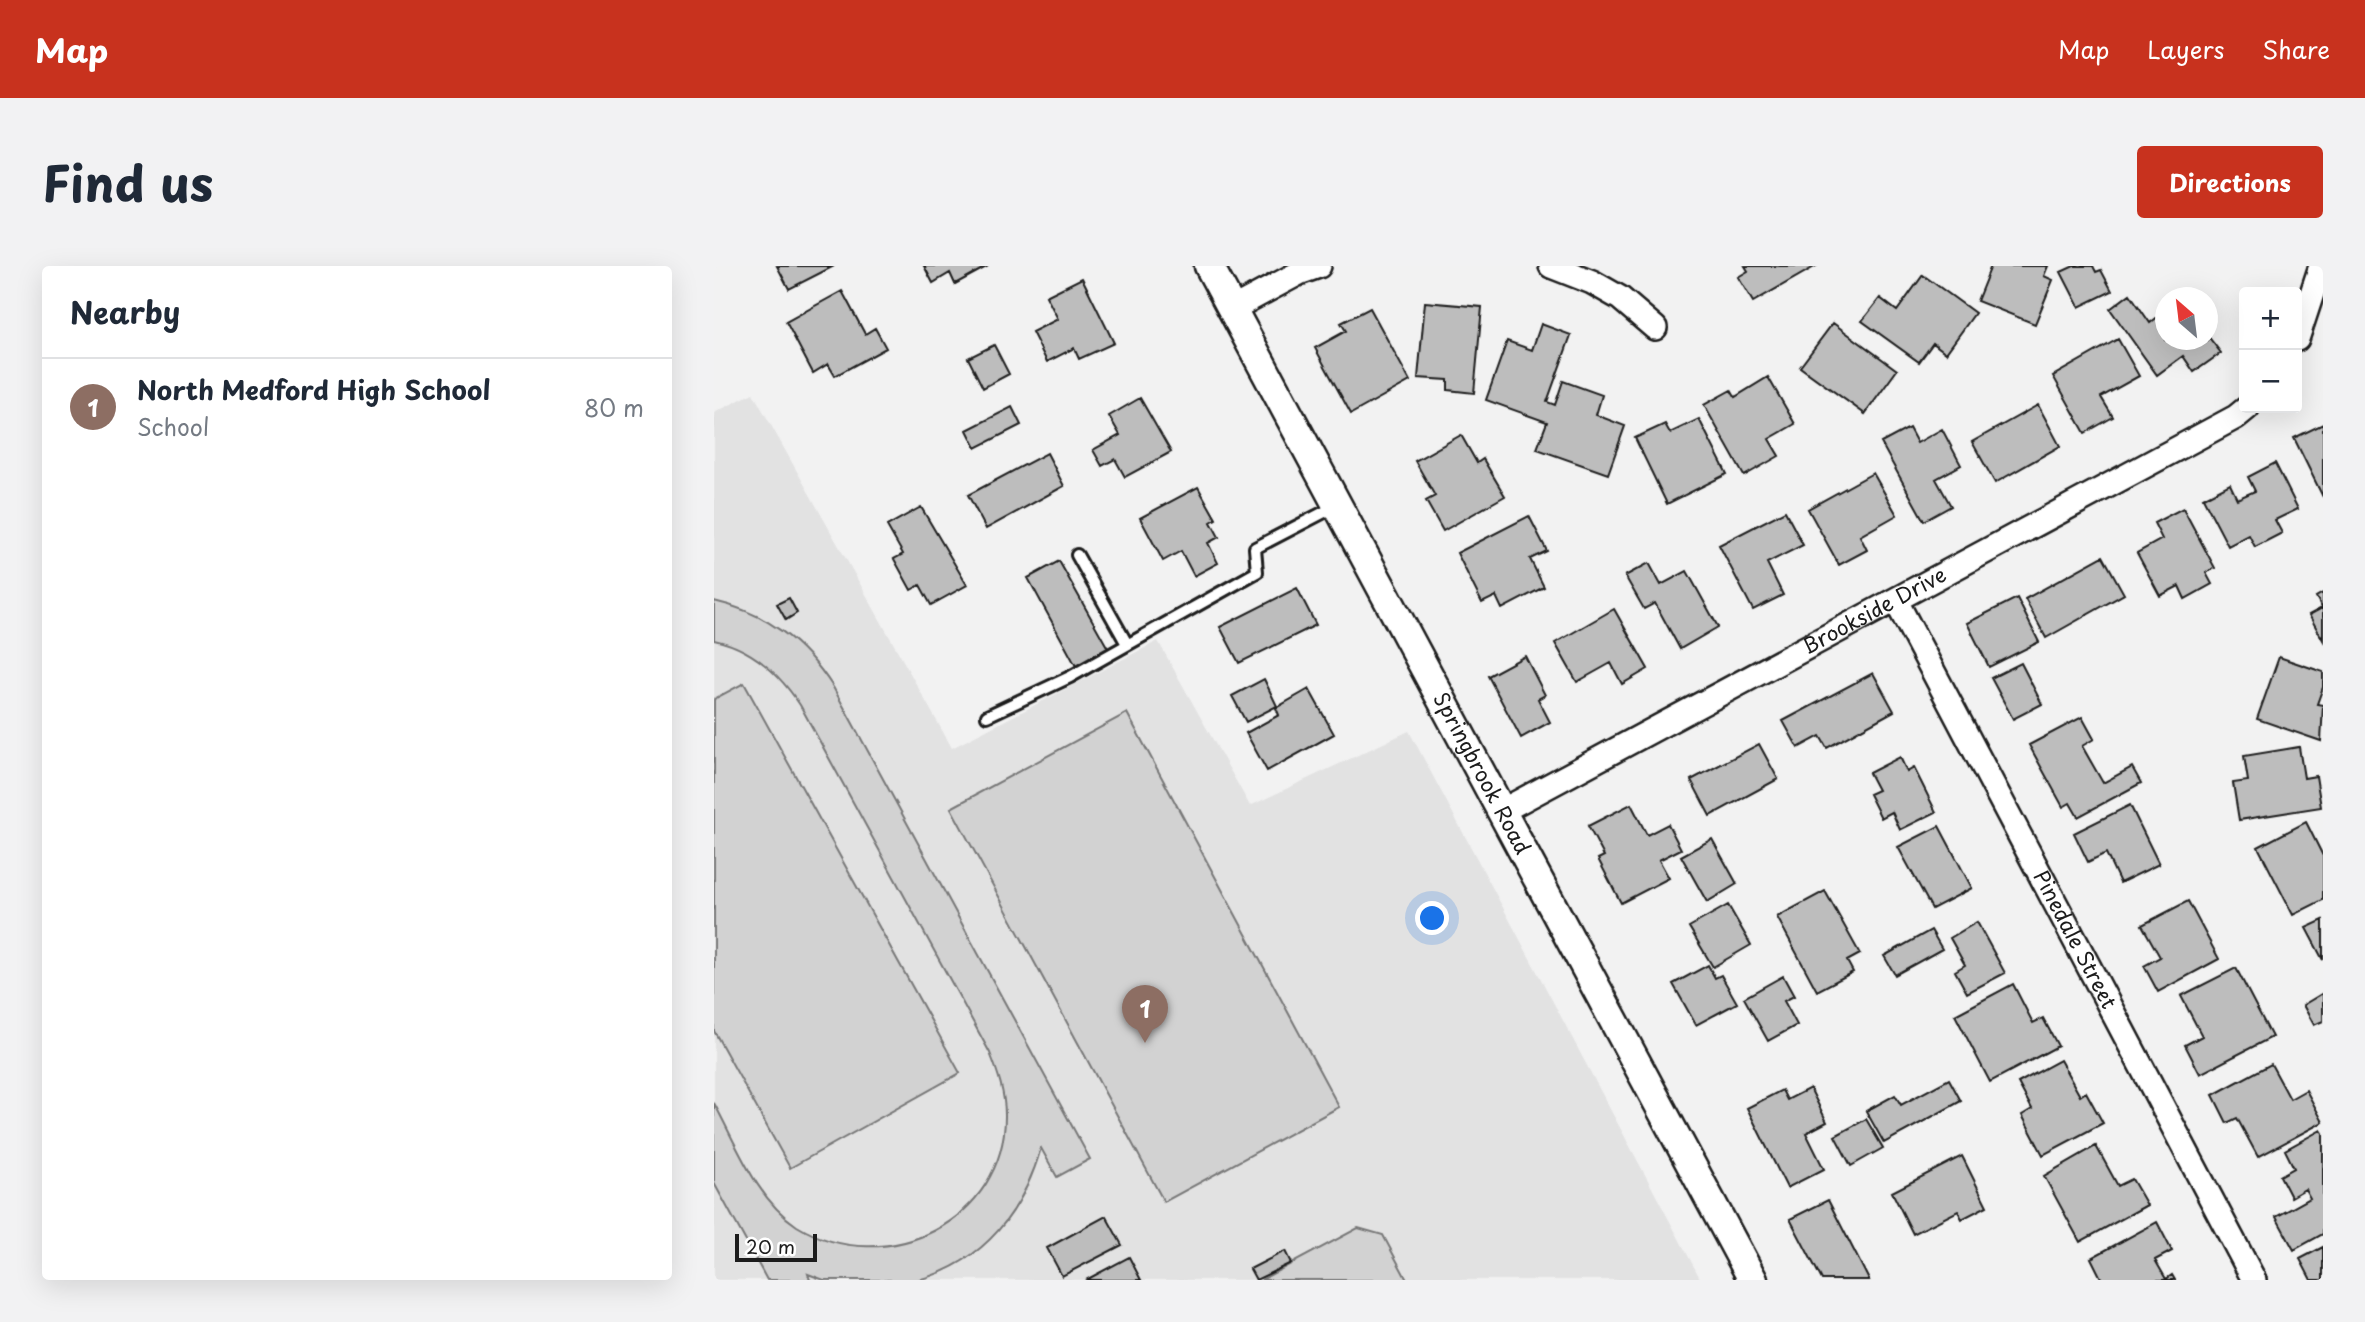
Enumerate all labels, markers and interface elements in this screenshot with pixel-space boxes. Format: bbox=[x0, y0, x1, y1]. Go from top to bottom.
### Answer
text: Map bbox=[35, 24, 108, 74]
text: Map bbox=[2058, 31, 2109, 67]
text: Layers bbox=[2147, 31, 2224, 67]
text: Share bbox=[2262, 31, 2330, 67]
text: Find us bbox=[42, 145, 213, 219]
button: Directions bbox=[2137, 146, 2323, 218]
north arrow bbox=[2155, 287, 2218, 350]
map controls bbox=[2239, 287, 2302, 413]
button: + bbox=[2239, 287, 2302, 350]
text: Nearby bbox=[70, 289, 180, 334]
button: − bbox=[2239, 350, 2302, 413]
text: North Medford High School bbox=[137, 370, 490, 409]
text: 1 bbox=[88, 390, 99, 425]
text: 80 m bbox=[584, 390, 644, 425]
text: School bbox=[137, 409, 209, 444]
street label: Brookside Drive bbox=[1796, 557, 1951, 661]
street label: Springbrook Road bbox=[1426, 686, 1540, 860]
street label: Pinedale Street bbox=[2027, 864, 2126, 1014]
your location bbox=[1415, 901, 1449, 935]
pin: 1 bbox=[1122, 985, 1168, 1043]
scale bar bbox=[735, 1231, 817, 1263]
text: 20 m bbox=[746, 1232, 795, 1260]

